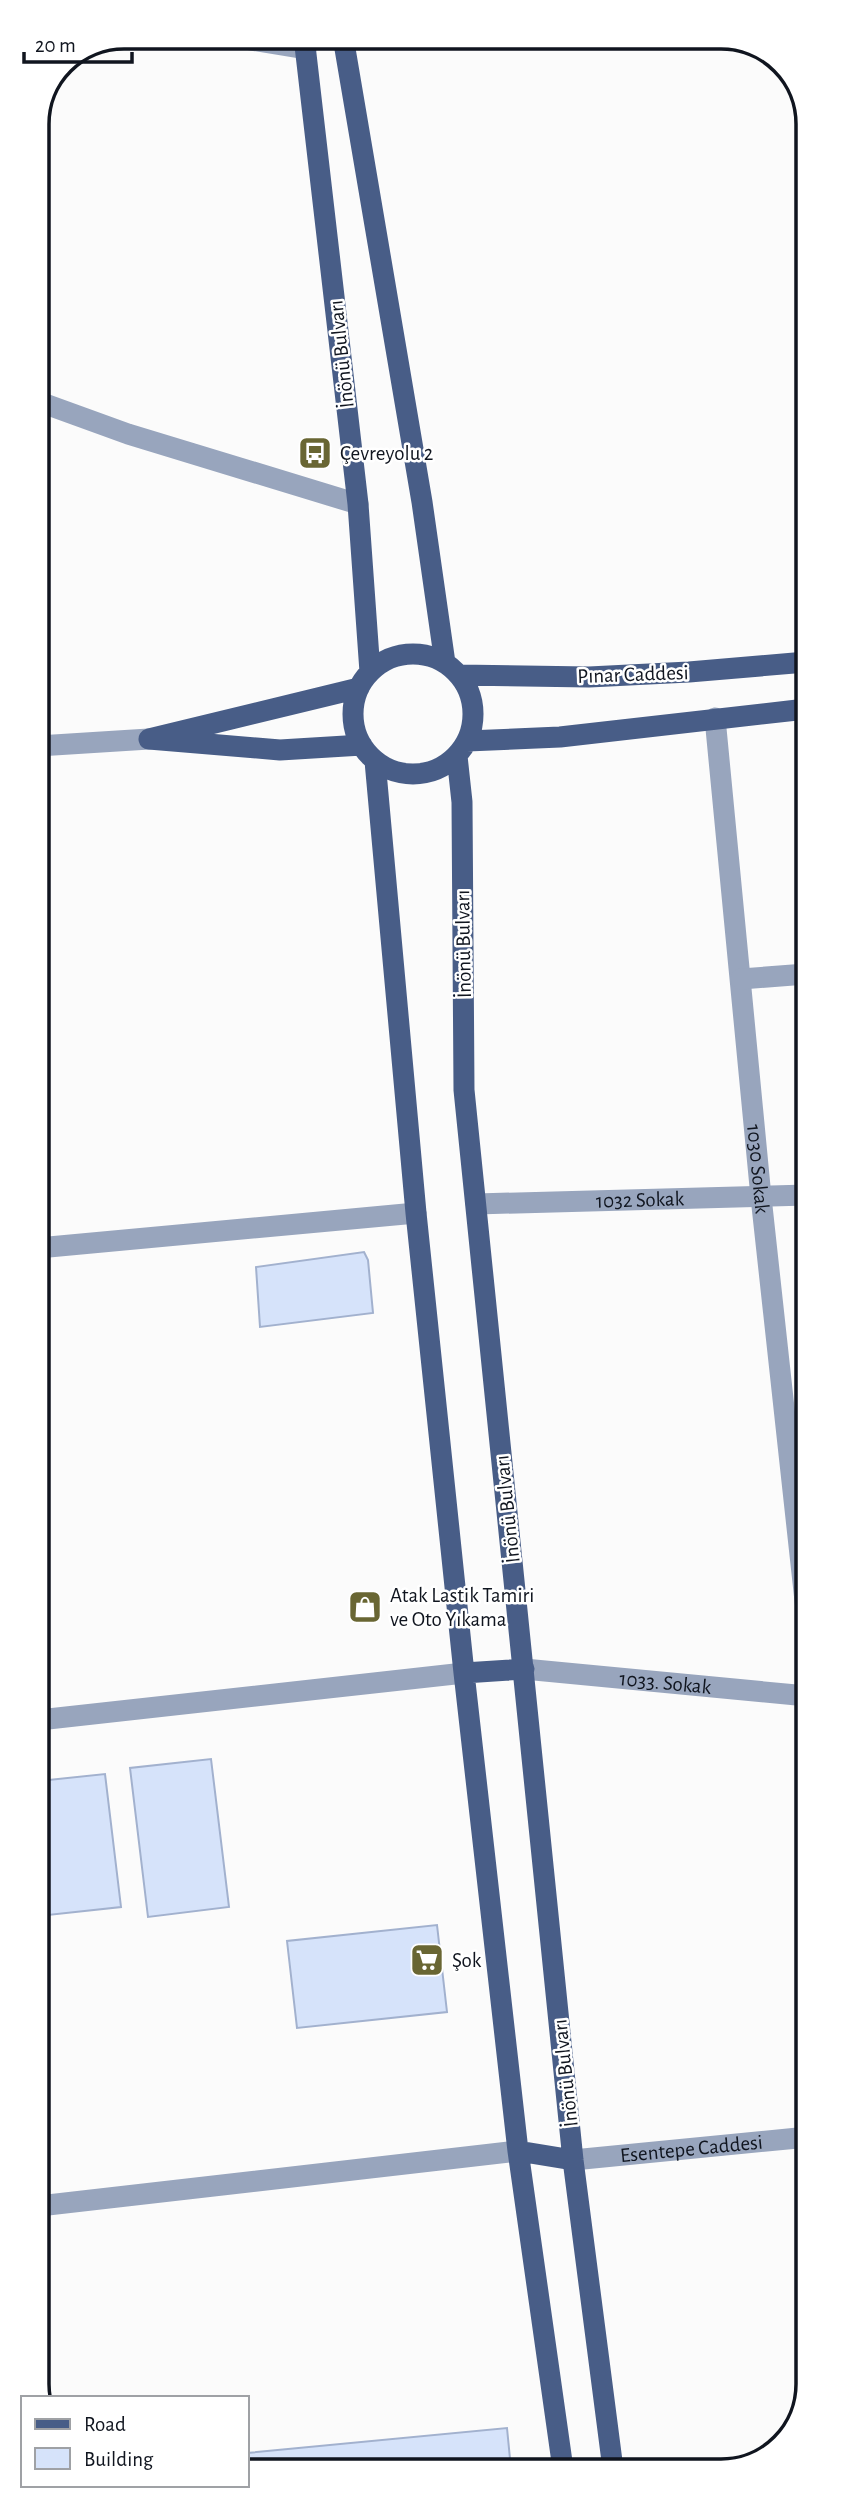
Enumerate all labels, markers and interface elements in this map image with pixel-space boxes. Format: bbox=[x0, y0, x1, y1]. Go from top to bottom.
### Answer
scale bar bbox=[24, 21, 133, 65]
text: 20 m bbox=[35, 35, 76, 56]
street label: İnönü Bulvarı bbox=[324, 299, 358, 409]
bus stop icon: Çevreyolu 2 bbox=[296, 434, 334, 472]
place label: Çevreyolu 2 bbox=[340, 443, 433, 464]
street label: Pınar Caddesi bbox=[577, 662, 689, 687]
street label: İnönü Bulvarı bbox=[451, 890, 475, 998]
street label: 1030 Sokak bbox=[743, 1123, 773, 1215]
street label: 1032 Sokak bbox=[596, 1188, 685, 1212]
street label: İnönü Bulvarı bbox=[490, 1454, 524, 1564]
place label: Atak Lastik Tamiri ve Oto Yıkama bbox=[390, 1585, 534, 1630]
shop icon: Atak Lastik Tamiri ve Oto Yıkama bbox=[346, 1588, 384, 1626]
street label: 1033. Sokak bbox=[618, 1668, 713, 1698]
supermarket icon: Şok bbox=[408, 1941, 446, 1979]
place label: Şok bbox=[452, 1950, 482, 1971]
street label: İnönü Bulvarı bbox=[548, 2018, 582, 2128]
street label: Esentepe Caddesi bbox=[619, 2131, 764, 2166]
legend bbox=[21, 2396, 248, 2487]
text: Road bbox=[84, 2414, 126, 2435]
text: Building bbox=[84, 2449, 154, 2470]

